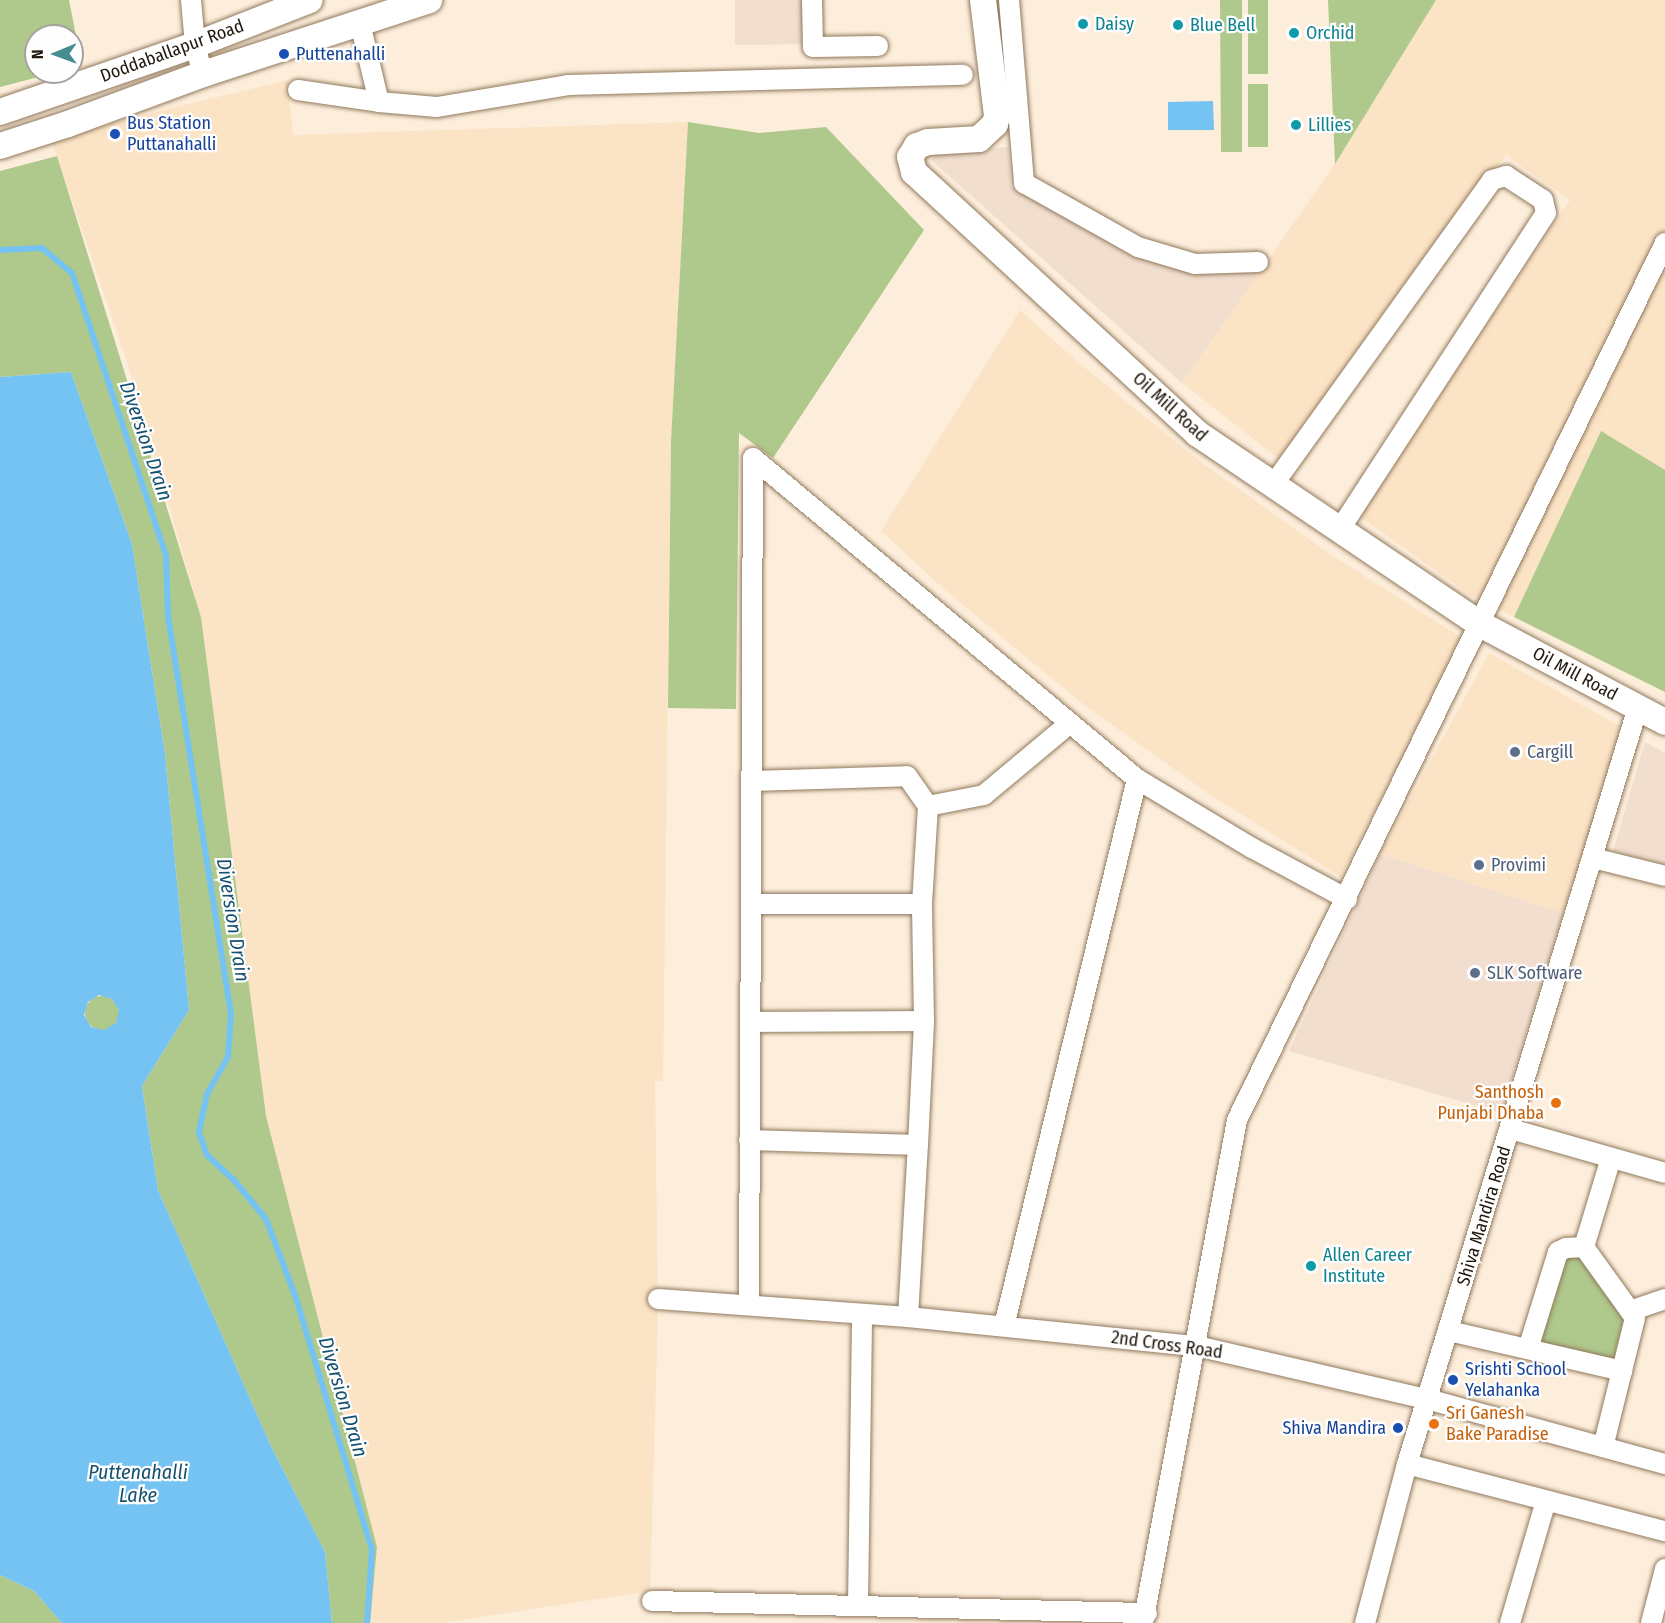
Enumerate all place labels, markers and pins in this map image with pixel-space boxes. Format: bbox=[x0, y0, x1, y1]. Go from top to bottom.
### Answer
place label: Daisy bbox=[1095, 13, 1134, 35]
place label: Blue Bell bbox=[1190, 14, 1255, 36]
marker: Daisy bbox=[1076, 17, 1090, 31]
marker: Blue Bell bbox=[1171, 18, 1185, 32]
place label: Orchid bbox=[1306, 22, 1354, 44]
marker: Orchid bbox=[1287, 26, 1301, 40]
place label: Puttenahalli bbox=[296, 43, 385, 65]
marker: Puttenahalli bbox=[277, 47, 291, 61]
place label: Bus Station Puttanahalli bbox=[127, 113, 216, 156]
place label: Lillies bbox=[1308, 114, 1351, 136]
marker: Lillies bbox=[1289, 118, 1303, 132]
marker: Bus Station Puttanahalli bbox=[108, 127, 122, 141]
place label: Cargill bbox=[1527, 741, 1573, 763]
marker: Cargill bbox=[1508, 745, 1522, 759]
place label: Provimi bbox=[1491, 854, 1546, 876]
marker: Provimi bbox=[1472, 858, 1486, 872]
place label: SLK Software bbox=[1487, 962, 1582, 984]
marker: SLK Software bbox=[1468, 966, 1482, 980]
place label: Santhosh Punjabi Dhaba bbox=[1437, 1082, 1544, 1124]
marker: Santhosh Punjabi Dhaba bbox=[1549, 1096, 1563, 1110]
place label: Allen Career Institute bbox=[1323, 1245, 1412, 1288]
marker: Allen Career Institute bbox=[1304, 1259, 1318, 1273]
place label: Srishti School Yelahanka bbox=[1465, 1359, 1566, 1402]
marker: Srishti School Yelahanka bbox=[1446, 1373, 1460, 1387]
place label: Sri Ganesh Bake Paradise bbox=[1446, 1403, 1549, 1446]
place label: Shiva Mandira bbox=[1282, 1417, 1386, 1439]
marker: Sri Ganesh Bake Paradise bbox=[1427, 1417, 1441, 1431]
marker: Shiva Mandira bbox=[1391, 1421, 1405, 1435]

